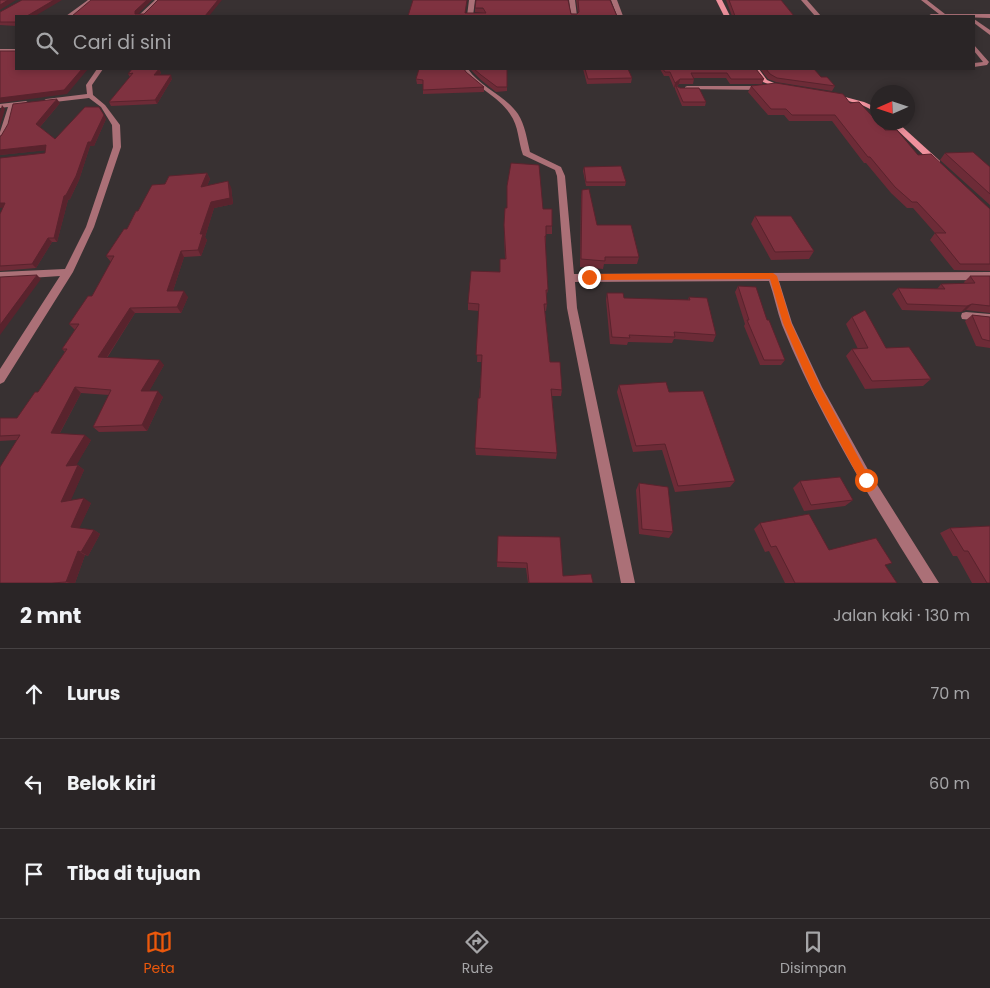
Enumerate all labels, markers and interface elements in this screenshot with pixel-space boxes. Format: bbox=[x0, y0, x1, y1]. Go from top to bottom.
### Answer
search box bbox=[15, 15, 975, 70]
icon: search bbox=[33, 29, 61, 57]
text: Cari di sini bbox=[73, 29, 171, 56]
north arrow bbox=[870, 85, 915, 130]
route end bbox=[578, 266, 601, 289]
route start bbox=[855, 469, 878, 492]
text: 2 mnt bbox=[20, 601, 81, 630]
text: Jalan kaki · 130 m bbox=[833, 604, 970, 627]
icon: ahead bbox=[20, 680, 48, 708]
text: Lurus bbox=[67, 680, 120, 707]
text: 70 m bbox=[930, 682, 970, 705]
icon: left bbox=[20, 770, 48, 798]
text: Belok kiri bbox=[67, 770, 156, 797]
text: 60 m bbox=[929, 772, 970, 795]
icon: arrive bbox=[20, 860, 48, 888]
text: Tiba di tujuan bbox=[67, 860, 201, 887]
tab: Peta bbox=[143, 928, 175, 979]
tab: Rute bbox=[462, 928, 493, 979]
tab: Disimpan bbox=[780, 928, 846, 979]

